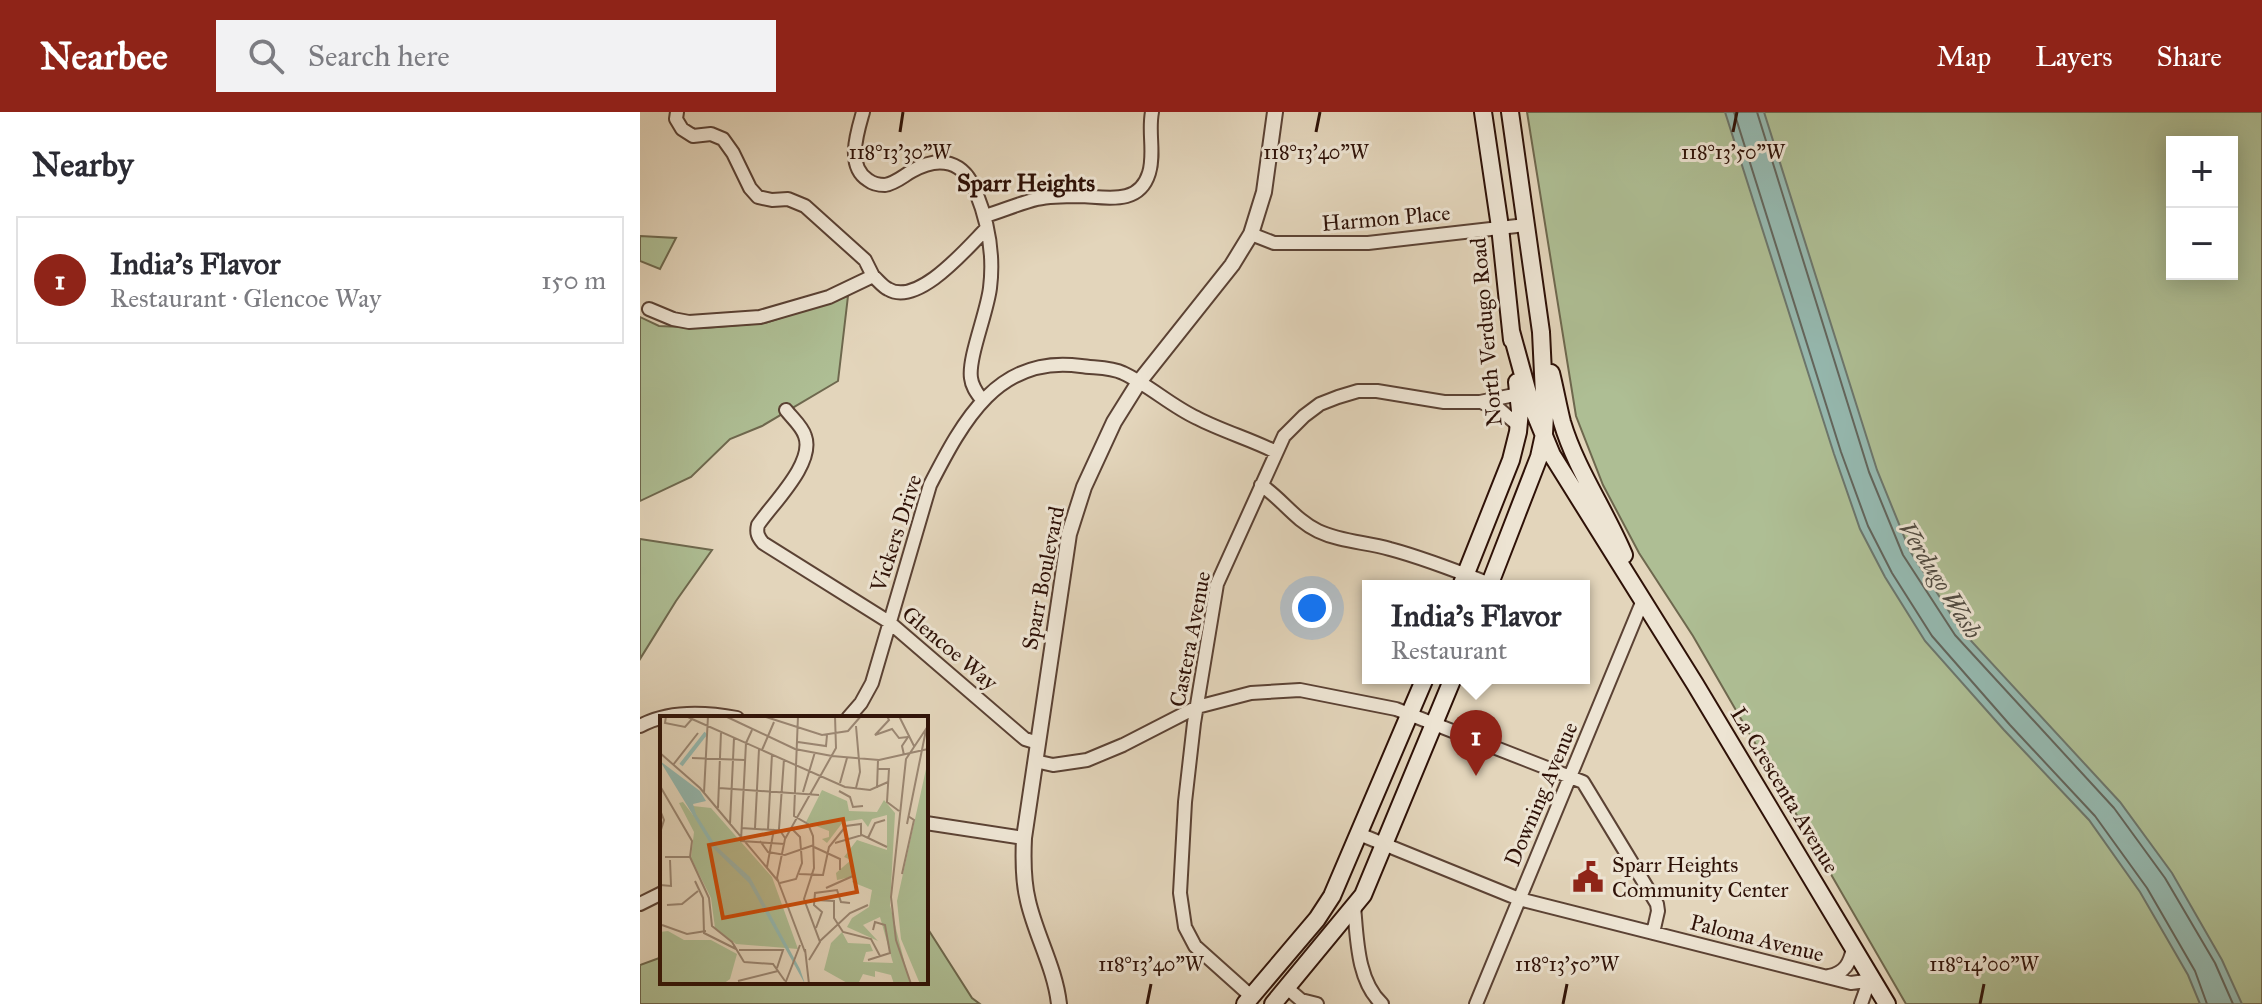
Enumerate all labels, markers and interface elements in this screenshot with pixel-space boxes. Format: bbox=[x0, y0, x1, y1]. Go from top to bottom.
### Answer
search box bbox=[216, 20, 776, 92]
text: Nearbee bbox=[40, 33, 168, 79]
icon: search bbox=[244, 34, 288, 78]
text: Search here bbox=[308, 38, 450, 74]
text: Map bbox=[1936, 39, 1991, 74]
text: Layers bbox=[2035, 39, 2113, 74]
text: Share bbox=[2157, 39, 2222, 74]
map controls bbox=[2166, 136, 2238, 280]
button: + bbox=[2166, 136, 2238, 208]
text: 118°13'30"W bbox=[849, 140, 952, 164]
text: 118°13'40"W bbox=[1263, 140, 1370, 164]
text: 118°13'50"W bbox=[1681, 140, 1786, 164]
text: Nearby bbox=[32, 144, 134, 185]
district label: Sparr Heights bbox=[957, 168, 1095, 198]
street label: Harmon Place bbox=[1320, 199, 1452, 237]
button: − bbox=[2166, 208, 2238, 280]
street label: North Verdugo Road bbox=[1464, 236, 1508, 428]
text: India's Flavor bbox=[110, 246, 281, 282]
text: 1 bbox=[55, 264, 65, 296]
text: 150 m bbox=[541, 264, 606, 296]
text: Restaurant · Glencoe Way bbox=[110, 282, 381, 314]
street label: Vickers Drive bbox=[864, 471, 928, 596]
street label: Sparr Boulevard bbox=[1016, 504, 1070, 652]
water label: Verdugo Wash bbox=[1892, 516, 1988, 645]
street label: Castera Avenue bbox=[1164, 569, 1216, 709]
popup bbox=[1362, 580, 1590, 684]
your location bbox=[1292, 588, 1332, 628]
text: India's Flavor bbox=[1391, 598, 1561, 634]
street label: Glencoe Way bbox=[897, 600, 1004, 696]
text: Restaurant bbox=[1391, 634, 1507, 666]
street label: La Crescenta Avenue bbox=[1725, 702, 1845, 878]
pin: 1 bbox=[1450, 710, 1502, 776]
inset map bbox=[660, 716, 928, 984]
street label: Downing Avenue bbox=[1499, 718, 1583, 870]
place label: Sparr Heights Community Center bbox=[1612, 851, 1789, 903]
public building icon: Sparr Heights Community Center bbox=[1571, 860, 1605, 894]
street label: Paloma Avenue bbox=[1687, 908, 1827, 968]
text: 118°13'40"W bbox=[1098, 952, 1205, 976]
text: 118°13'50"W bbox=[1515, 952, 1620, 976]
text: 118°14'00"W bbox=[1929, 952, 2040, 976]

